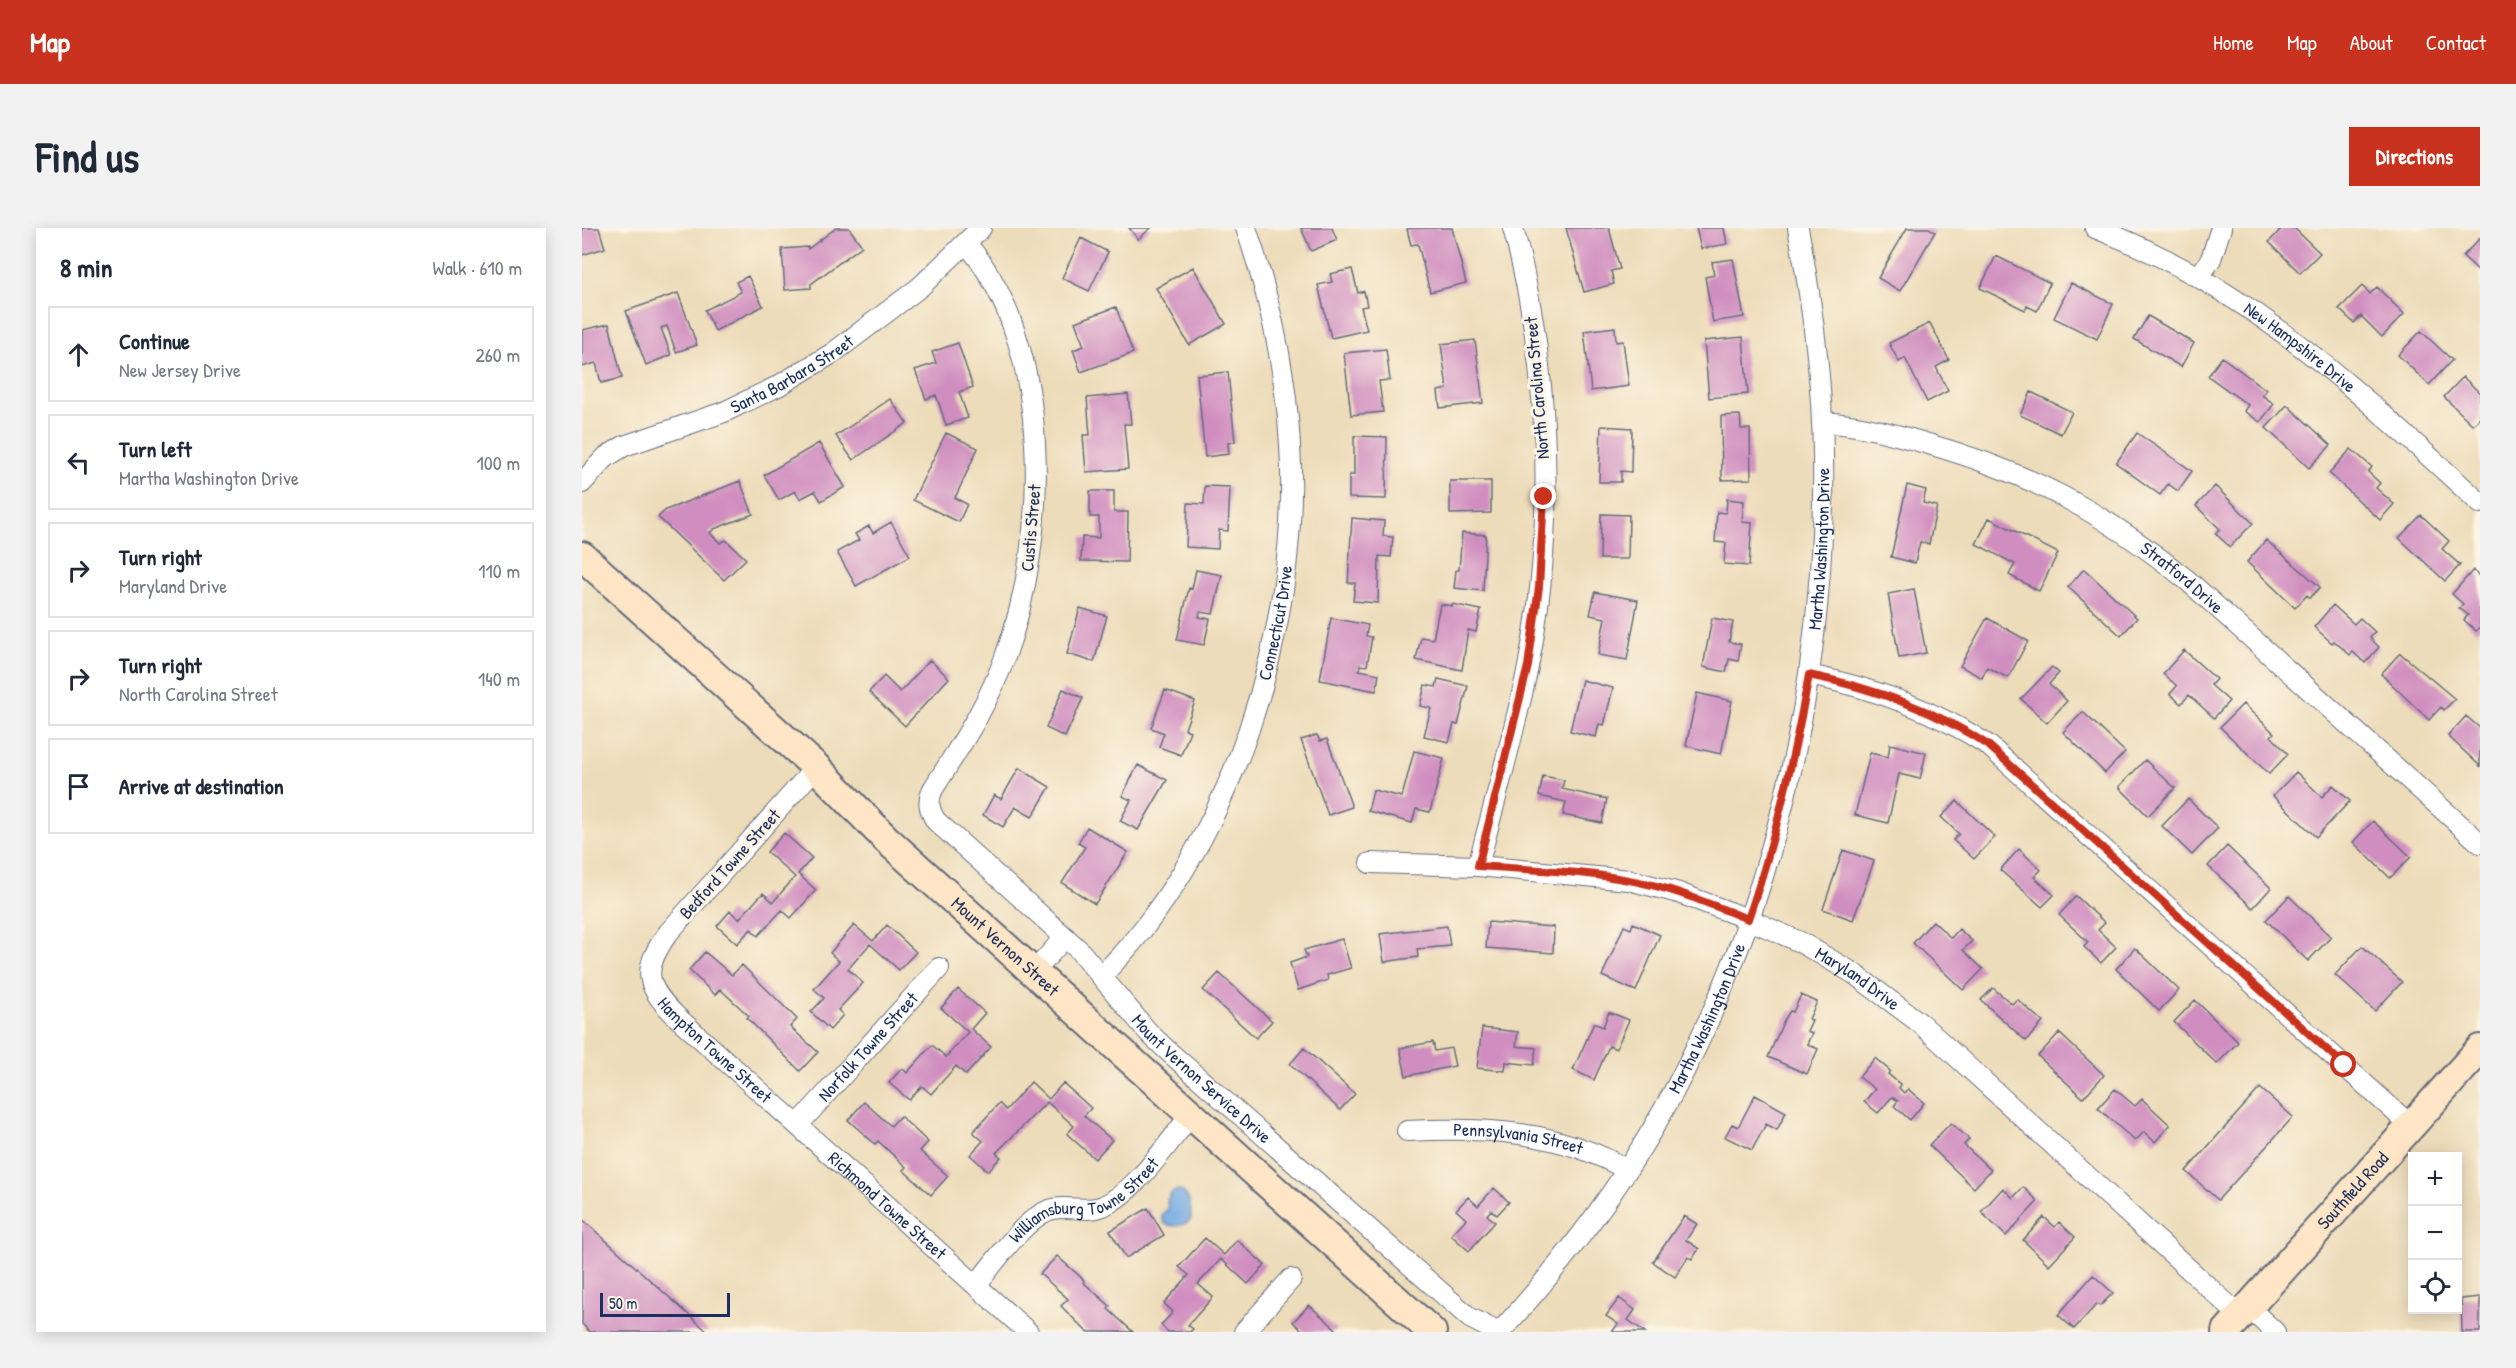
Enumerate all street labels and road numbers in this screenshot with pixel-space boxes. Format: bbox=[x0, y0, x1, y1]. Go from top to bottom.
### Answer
street label: New Hampshire Drive bbox=[2239, 296, 2362, 398]
street label: North Carolina Street bbox=[1518, 315, 1555, 460]
street label: Santa Barbara Street bbox=[726, 328, 859, 419]
street label: Martha Washington Drive bbox=[1802, 468, 1835, 631]
street label: Custis Street bbox=[1014, 483, 1047, 572]
street label: Stratford Drive bbox=[2136, 536, 2229, 619]
street label: Connecticut Drive bbox=[1252, 564, 1298, 683]
street label: Bedford Towne Street bbox=[673, 803, 786, 924]
street label: Mount Vernon Street bbox=[946, 891, 1065, 1002]
street label: Martha Washington Drive bbox=[1662, 940, 1751, 1098]
street label: Maryland Drive bbox=[1811, 941, 1905, 1016]
street label: Norfolk Towne Street bbox=[812, 986, 924, 1107]
street label: Hampton Towne Street bbox=[652, 992, 778, 1109]
street label: Mount Vernon Service Drive bbox=[1126, 1008, 1277, 1149]
street label: Pennsylvania Street bbox=[1453, 1117, 1587, 1161]
street label: Richmond Towne Street bbox=[823, 1146, 953, 1266]
street label: Southfield Road bbox=[2311, 1146, 2394, 1234]
street label: Williamsburg Towne Street bbox=[1003, 1151, 1165, 1248]

